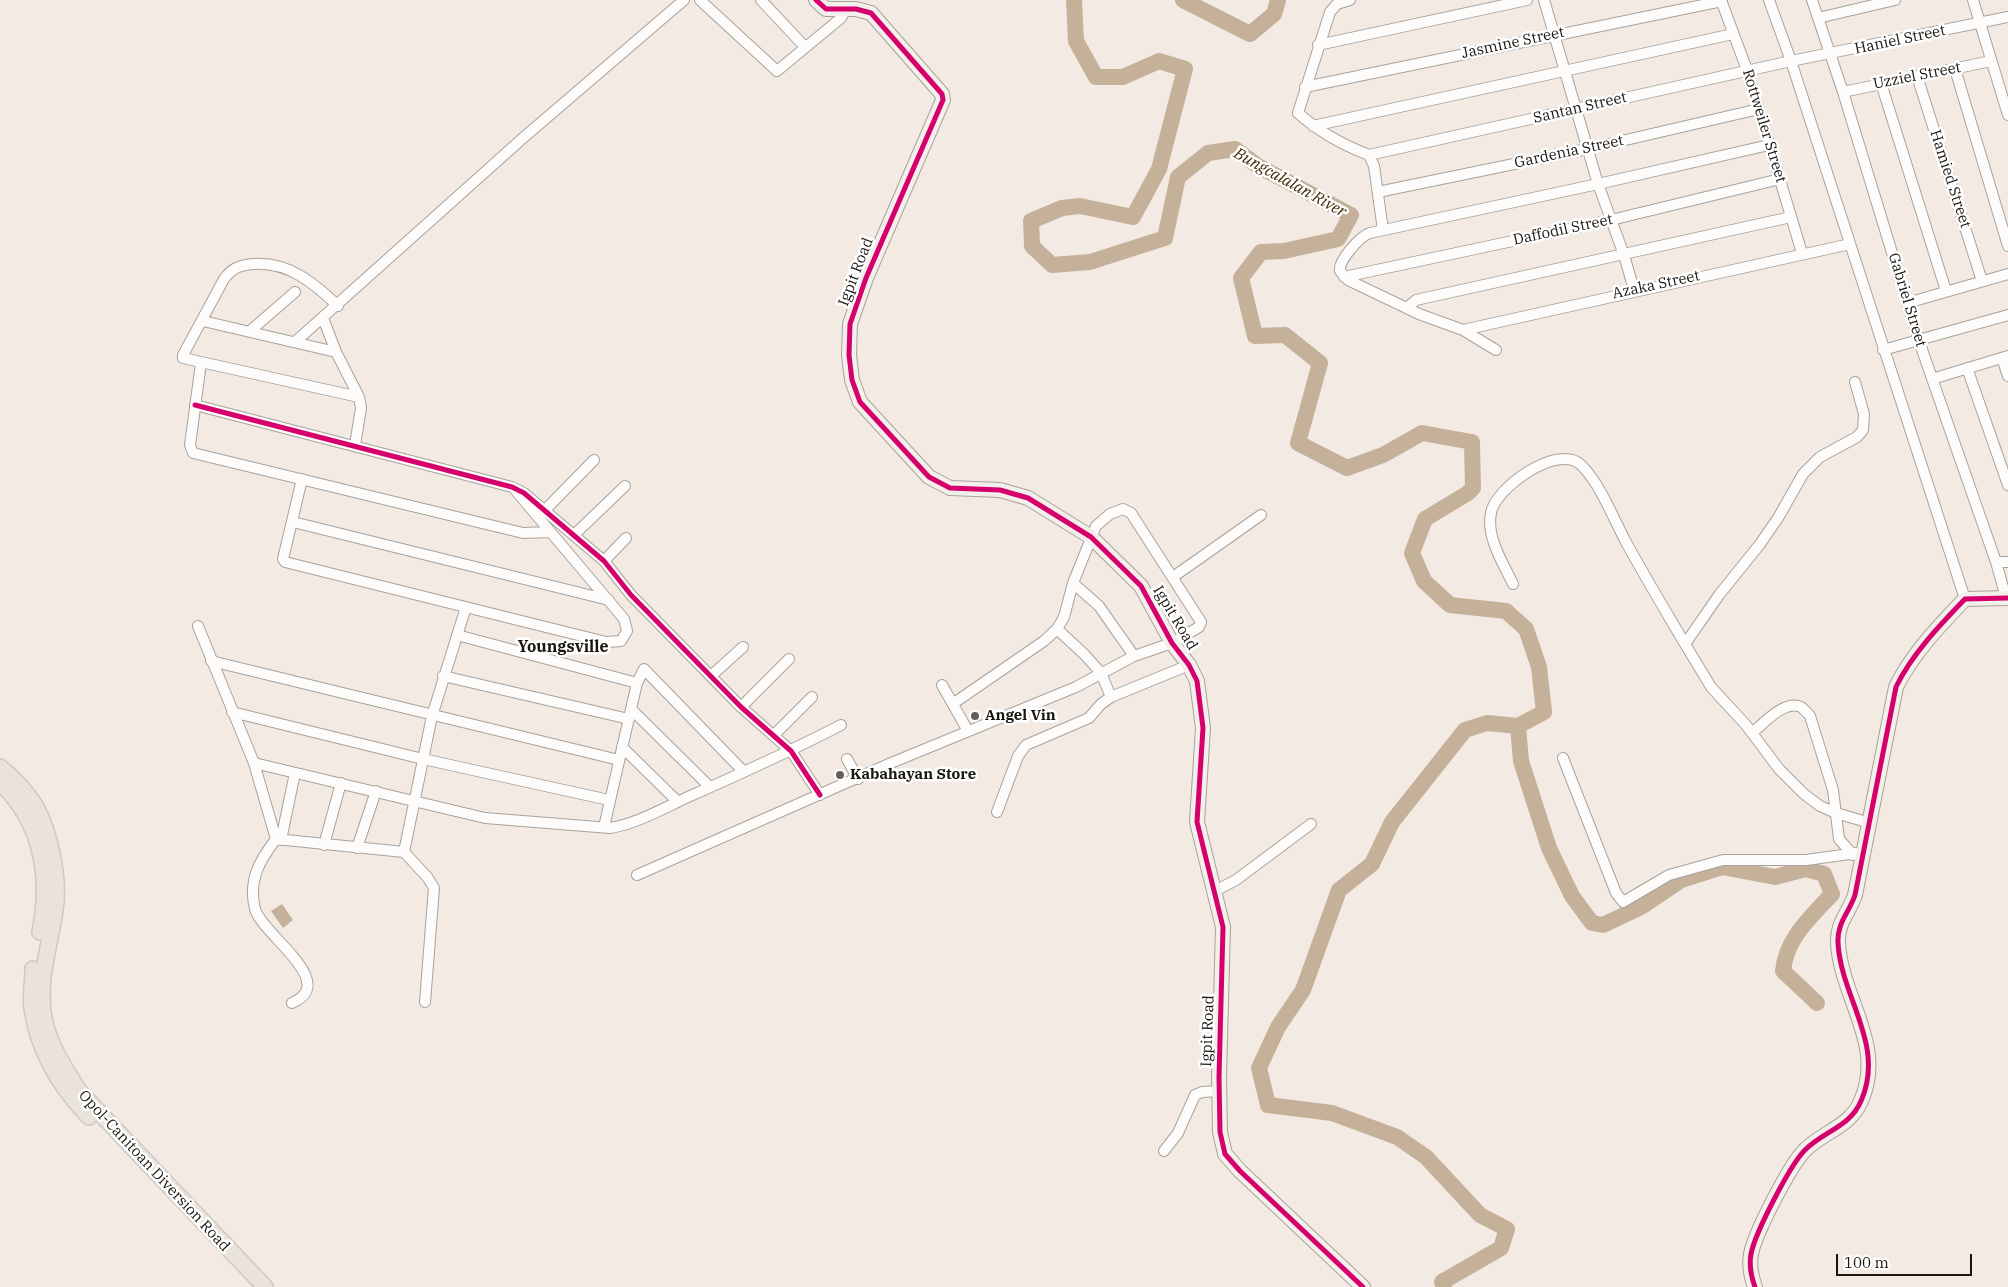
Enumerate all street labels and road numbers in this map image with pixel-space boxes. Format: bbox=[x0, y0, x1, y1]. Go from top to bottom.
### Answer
street label: Haniel Street bbox=[1853, 22, 1947, 58]
street label: Jasmine Street bbox=[1460, 23, 1566, 63]
street label: Uzziel Street bbox=[1872, 59, 1962, 93]
street label: Rottweiler Street bbox=[1738, 67, 1790, 185]
street label: Santan Street bbox=[1532, 89, 1628, 127]
street label: Hamied Street bbox=[1926, 128, 1974, 230]
street label: Gardenia Street bbox=[1513, 132, 1625, 172]
street label: Daffodil Street bbox=[1512, 211, 1614, 249]
street label: Igpit Road bbox=[835, 235, 877, 309]
street label: Gabriel Street bbox=[1884, 251, 1930, 349]
street label: Azaka Street bbox=[1611, 267, 1701, 303]
street label: Igpit Road bbox=[1149, 583, 1201, 653]
street label: Igpit Road bbox=[1198, 995, 1218, 1067]
street label: Opol-Canitoan Diversion Road bbox=[75, 1087, 233, 1255]

